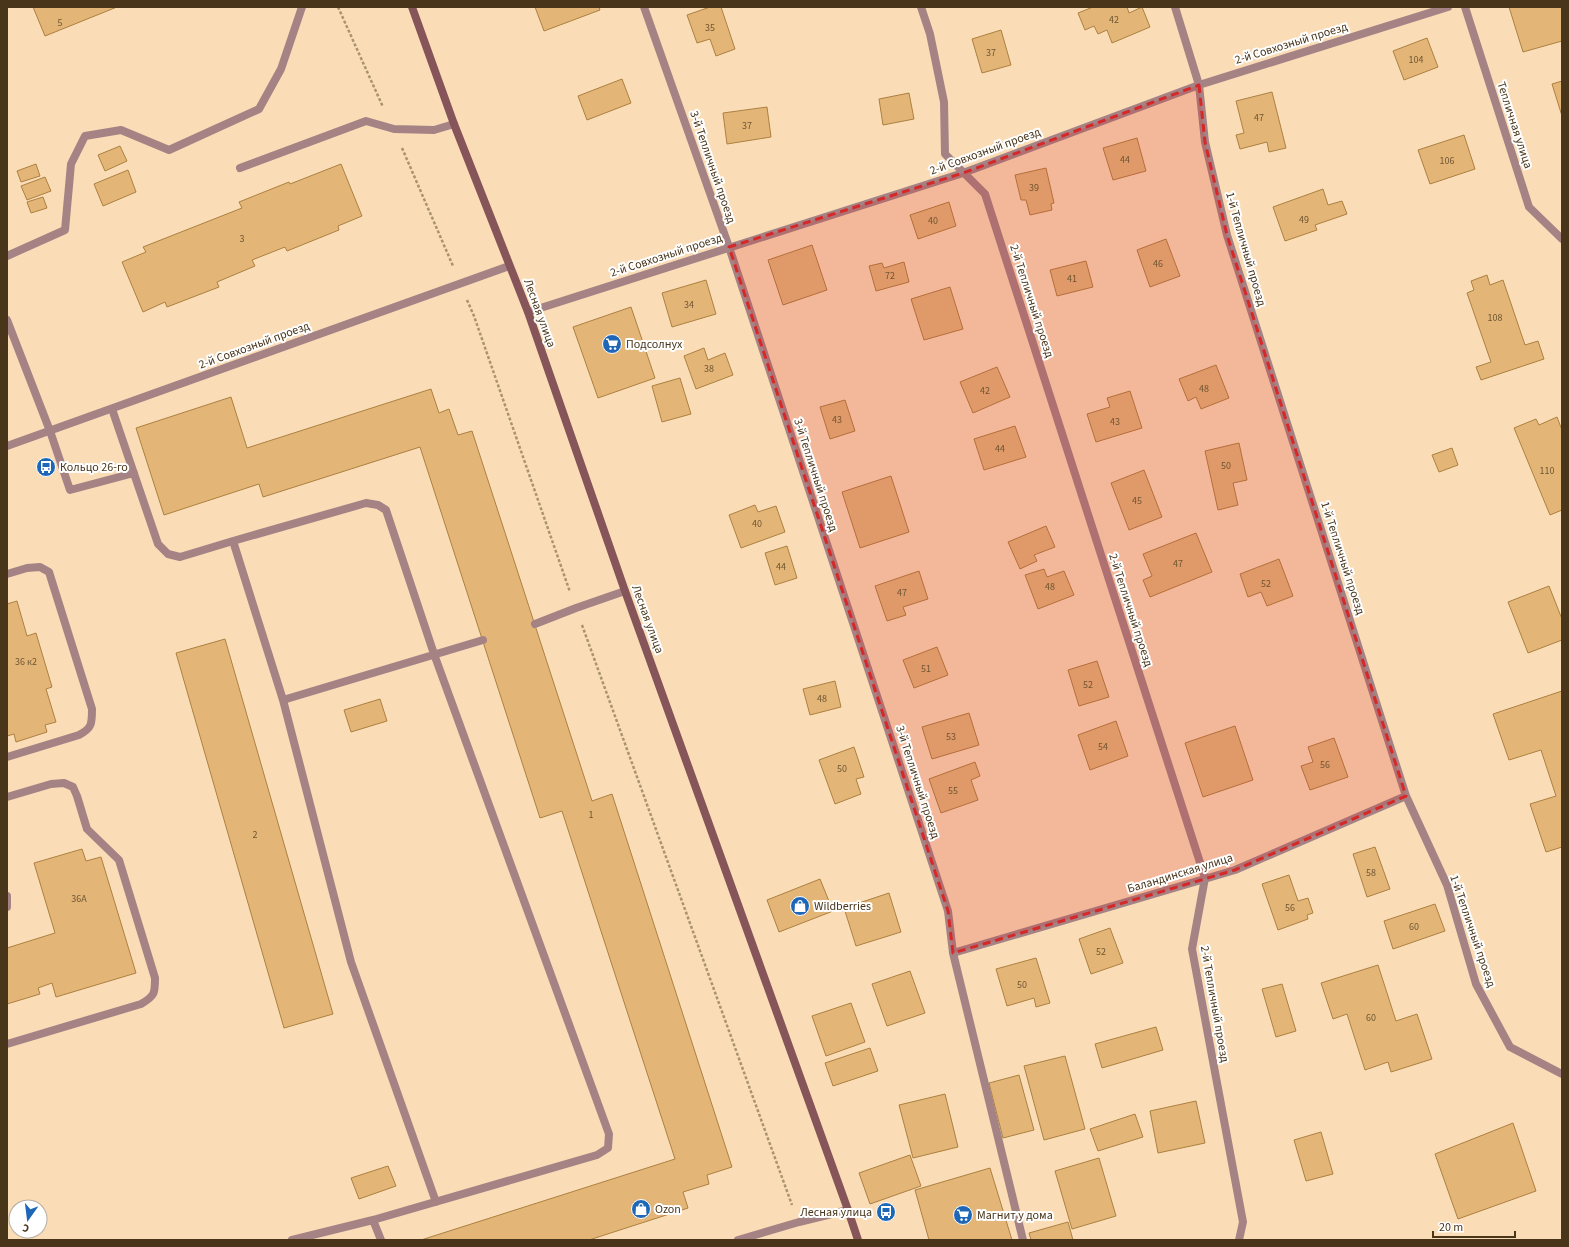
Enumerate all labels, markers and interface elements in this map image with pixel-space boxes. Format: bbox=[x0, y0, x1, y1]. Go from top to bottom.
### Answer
house number: 42 bbox=[1109, 13, 1119, 27]
house number: 5 bbox=[58, 16, 63, 30]
street label: 2-й Совхозный проезд bbox=[1233, 18, 1350, 69]
house number: 35 bbox=[705, 21, 715, 35]
house number: 37 bbox=[986, 46, 996, 60]
house number: 104 bbox=[1409, 53, 1423, 67]
street label: Тепличная улица bbox=[1492, 80, 1537, 171]
street label: 3-й Тепличный проезд bbox=[685, 109, 740, 226]
house number: 47 bbox=[1254, 111, 1264, 125]
house number: 37 bbox=[742, 119, 752, 133]
street label: 2-й Совхозный проезд bbox=[927, 123, 1044, 179]
house number: 44 bbox=[1120, 153, 1130, 167]
house number: 106 bbox=[1440, 154, 1454, 168]
house number: 39 bbox=[1029, 181, 1039, 195]
street label: 1-й Тепличный проезд bbox=[1221, 190, 1270, 309]
house number: 49 bbox=[1299, 213, 1309, 227]
house number: 40 bbox=[928, 214, 938, 228]
street label: 2-й Совхозный проезд bbox=[608, 229, 725, 282]
house number: 3 bbox=[240, 232, 245, 246]
street label: 2-й Тепличный проезд bbox=[1005, 242, 1058, 360]
house number: 46 bbox=[1153, 257, 1163, 271]
house number: 72 bbox=[885, 269, 895, 283]
house number: 41 bbox=[1067, 272, 1077, 286]
street label: Лесная улица bbox=[519, 277, 560, 350]
house number: 34 bbox=[684, 298, 694, 312]
house number: 108 bbox=[1488, 311, 1502, 325]
street label: 2-й Совхозный проезд bbox=[196, 317, 313, 373]
supermarket icon: Подсолнух bbox=[601, 333, 623, 355]
place label: Подсолнух bbox=[626, 336, 683, 353]
house number: 38 bbox=[704, 362, 714, 376]
house number: 48 bbox=[1199, 382, 1209, 396]
house number: 42 bbox=[980, 384, 990, 398]
house number: 43 bbox=[832, 413, 842, 427]
house number: 43 bbox=[1110, 415, 1120, 429]
street label: 3-й Тепличный проезд bbox=[789, 416, 842, 534]
house number: 44 bbox=[995, 442, 1005, 456]
bus stop icon: Кольцо 26-го bbox=[35, 456, 57, 478]
place label: Кольцо 26-го bbox=[60, 459, 128, 476]
house number: 50 bbox=[1221, 459, 1231, 473]
house number: 110 bbox=[1540, 464, 1554, 478]
house number: 45 bbox=[1132, 494, 1142, 508]
street label: 1-й Тепличный проезд bbox=[1316, 499, 1369, 617]
house number: 40 bbox=[752, 517, 762, 531]
street label: 2-й Тепличный проезд bbox=[1104, 551, 1157, 669]
house number: 47 bbox=[1173, 557, 1183, 571]
house number: 44 bbox=[776, 560, 786, 574]
house number: 52 bbox=[1261, 577, 1271, 591]
house number: 48 bbox=[1045, 580, 1055, 594]
street label: Лесная улица bbox=[627, 583, 668, 656]
house number: 47 bbox=[897, 586, 907, 600]
house number: 36 к2 bbox=[15, 655, 37, 669]
house number: 51 bbox=[921, 662, 931, 676]
house number: 52 bbox=[1083, 678, 1093, 692]
house number: 48 bbox=[817, 692, 827, 706]
street label: 3-й Тепличный проезд bbox=[891, 723, 944, 841]
house number: 53 bbox=[946, 730, 956, 744]
house number: 54 bbox=[1098, 740, 1108, 754]
house number: 56 bbox=[1320, 758, 1330, 772]
house number: 50 bbox=[837, 762, 847, 776]
house number: 55 bbox=[948, 784, 958, 798]
house number: 1 bbox=[589, 808, 594, 822]
house number: 2 bbox=[253, 828, 258, 842]
street label: Баландинская улица bbox=[1125, 849, 1235, 898]
house number: 58 bbox=[1366, 866, 1376, 880]
street label: 1-й Тепличный проезд bbox=[1445, 873, 1500, 990]
house number: 36А bbox=[71, 892, 87, 906]
shop icon: Wildberries bbox=[789, 895, 811, 917]
place label: Wildberries bbox=[814, 898, 871, 915]
house number: 56 bbox=[1285, 901, 1295, 915]
house number: 60 bbox=[1409, 920, 1419, 934]
street label: 2-й Тепличный проезд bbox=[1196, 944, 1233, 1064]
house number: 52 bbox=[1096, 945, 1106, 959]
house number: 50 bbox=[1017, 978, 1027, 992]
house number: 60 bbox=[1366, 1011, 1376, 1025]
shop icon: Ozon bbox=[630, 1198, 652, 1220]
north arrow bbox=[8, 1199, 48, 1239]
place label: Ozon bbox=[655, 1201, 681, 1218]
bus stop icon: Лесная улица bbox=[875, 1201, 897, 1223]
place label: Лесная улица bbox=[800, 1204, 872, 1221]
supermarket icon: Магнит у дома bbox=[952, 1204, 974, 1226]
place label: Магнит у дома bbox=[977, 1207, 1053, 1224]
scale bar bbox=[1433, 1213, 1515, 1239]
text: 20 m bbox=[1439, 1219, 1463, 1236]
text: С bbox=[20, 1220, 31, 1236]

